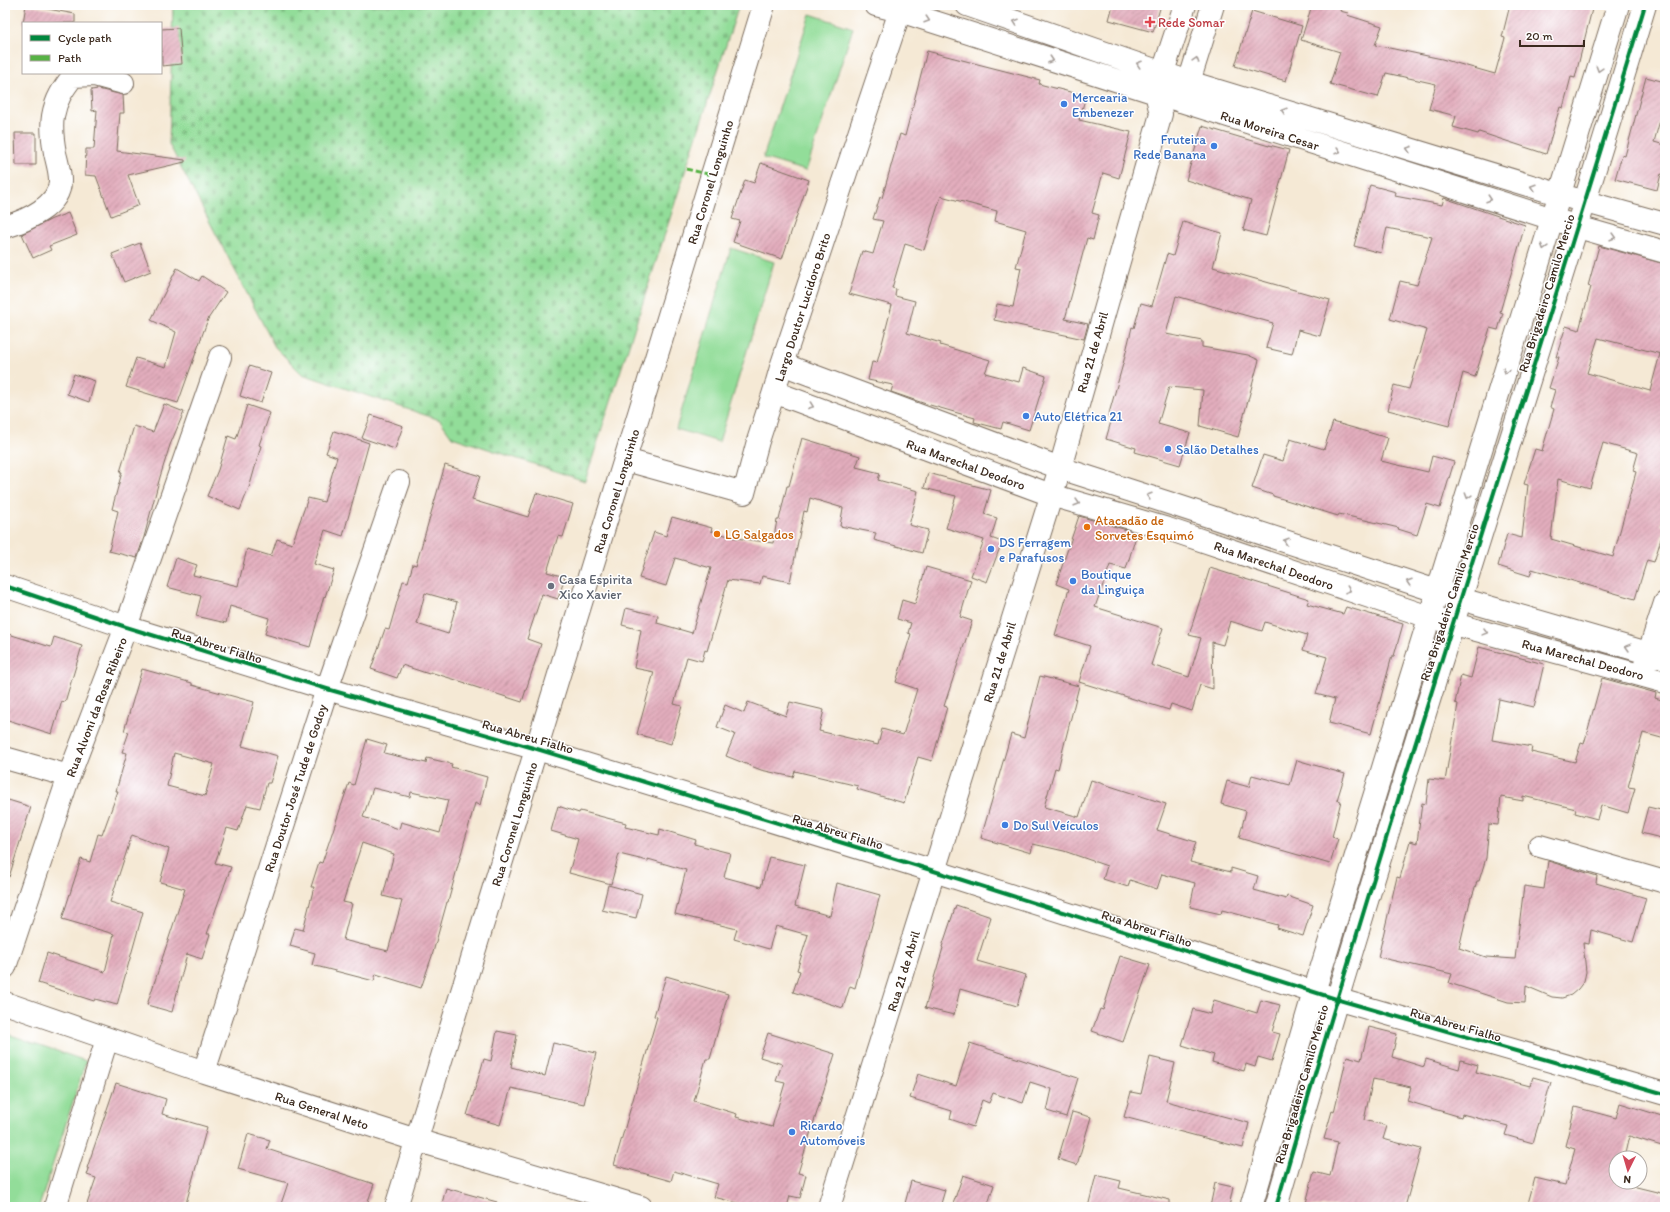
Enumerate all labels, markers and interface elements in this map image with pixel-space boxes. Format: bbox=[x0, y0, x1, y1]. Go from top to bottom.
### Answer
one-way arrow bbox=[923, 15, 930, 24]
place label: Rede Somar bbox=[1158, 15, 1225, 30]
marker: Rede Somar bbox=[1145, 17, 1155, 27]
one-way arrow bbox=[1013, 18, 1020, 27]
legend bbox=[22, 22, 162, 74]
scale bar bbox=[1520, 22, 1584, 48]
text: 20 m bbox=[1526, 29, 1553, 43]
text: Cycle path bbox=[58, 31, 112, 45]
text: Path bbox=[58, 51, 81, 65]
one-way arrow bbox=[1047, 55, 1054, 63]
one-way arrow bbox=[1191, 57, 1200, 64]
one-way arrow bbox=[1136, 61, 1143, 69]
one-way arrow bbox=[1595, 65, 1604, 72]
place label: Mercearia Embenezer bbox=[1072, 90, 1134, 120]
marker: Mercearia Embenezer bbox=[1059, 99, 1069, 109]
street label: Rua Moreira Cesar bbox=[1219, 107, 1322, 154]
one-way arrow bbox=[1281, 107, 1288, 116]
street label: Rua Coronel Longuinho bbox=[684, 118, 737, 246]
place label: Fruteira Rede Banana bbox=[1133, 132, 1207, 162]
marker: Fruteira Rede Banana bbox=[1209, 141, 1219, 151]
one-way arrow bbox=[1406, 145, 1413, 154]
one-way arrow bbox=[1334, 146, 1341, 155]
one-way arrow bbox=[1530, 183, 1537, 192]
one-way arrow bbox=[1485, 194, 1492, 203]
street label: Rua Brigadeiro Camilo Mercio bbox=[1515, 212, 1578, 374]
street label: Largo Doutor Lucidoro Brito bbox=[771, 230, 834, 384]
one-way arrow bbox=[1609, 232, 1616, 241]
one-way arrow bbox=[1540, 243, 1549, 250]
street label: Rua 21 de Abril bbox=[1074, 310, 1111, 394]
one-way arrow bbox=[1502, 368, 1511, 375]
one-way arrow bbox=[807, 401, 814, 410]
place label: Auto Elétrica 21 bbox=[1034, 409, 1122, 424]
marker: Auto Elétrica 21 bbox=[1021, 411, 1031, 421]
street label: Rua Coronel Longuinho bbox=[590, 427, 643, 555]
street label: Rua Marechal Deodoro bbox=[904, 436, 1028, 493]
place label: Salão Detalhes bbox=[1176, 442, 1259, 457]
marker: Salão Detalhes bbox=[1163, 444, 1173, 454]
one-way arrow bbox=[1146, 492, 1153, 501]
one-way arrow bbox=[1464, 492, 1473, 499]
one-way arrow bbox=[1074, 498, 1081, 507]
place label: Atacadão de Sorvetes Esquimó bbox=[1095, 513, 1194, 543]
street label: Rua Brigadeiro Camilo Mercio bbox=[1417, 521, 1482, 683]
marker: Atacadão de Sorvetes Esquimó bbox=[1082, 522, 1092, 532]
place label: LG Salgados bbox=[725, 527, 794, 542]
marker: LG Salgados bbox=[712, 529, 722, 539]
place label: DS Ferragem e Parafusos bbox=[999, 535, 1071, 565]
one-way arrow bbox=[1282, 537, 1289, 546]
street label: Rua Marechal Deodoro bbox=[1212, 538, 1336, 593]
marker: DS Ferragem e Parafusos bbox=[986, 544, 996, 554]
place label: Boutique da Linguiça bbox=[1081, 567, 1145, 597]
place label: Casa Espirita Xico Xavier bbox=[559, 572, 633, 602]
marker: Boutique da Linguiça bbox=[1068, 576, 1078, 586]
one-way arrow bbox=[1406, 578, 1413, 586]
marker: Casa Espirita Xico Xavier bbox=[546, 581, 556, 591]
one-way arrow bbox=[1344, 585, 1351, 594]
street label: Rua 21 de Abril bbox=[980, 620, 1019, 704]
street label: Rua Abreu Fialho bbox=[169, 624, 265, 667]
one-way arrow bbox=[1482, 628, 1489, 636]
street label: Rua Alvoni da Rosa Ribeiro bbox=[63, 635, 130, 779]
street label: Rua Marechal Deodoro bbox=[1520, 636, 1646, 683]
one-way arrow bbox=[1624, 643, 1631, 652]
street label: Rua Doutor José Tude de Godoy bbox=[261, 702, 330, 874]
street label: Rua Abreu Fialho bbox=[480, 716, 576, 757]
street label: Rua Coronel Longuinho bbox=[488, 760, 541, 888]
street label: Rua Abreu Fialho bbox=[790, 810, 886, 853]
place label: Do Sul Veículos bbox=[1013, 818, 1099, 833]
marker: Do Sul Veículos bbox=[1000, 820, 1010, 830]
street label: Rua Abreu Fialho bbox=[1100, 907, 1194, 950]
street label: Rua 21 de Abril bbox=[884, 929, 923, 1013]
street label: Rua Brigadeiro Camilo Mercio bbox=[1272, 1002, 1332, 1165]
street label: Rua Abreu Fialho bbox=[1408, 1004, 1504, 1045]
street label: Rua General Neto bbox=[273, 1088, 371, 1133]
place label: Ricardo Automóveis bbox=[800, 1118, 866, 1148]
marker: Ricardo Automóveis bbox=[787, 1127, 797, 1137]
north arrow bbox=[1608, 1150, 1648, 1190]
text: N bbox=[1623, 1173, 1631, 1186]

